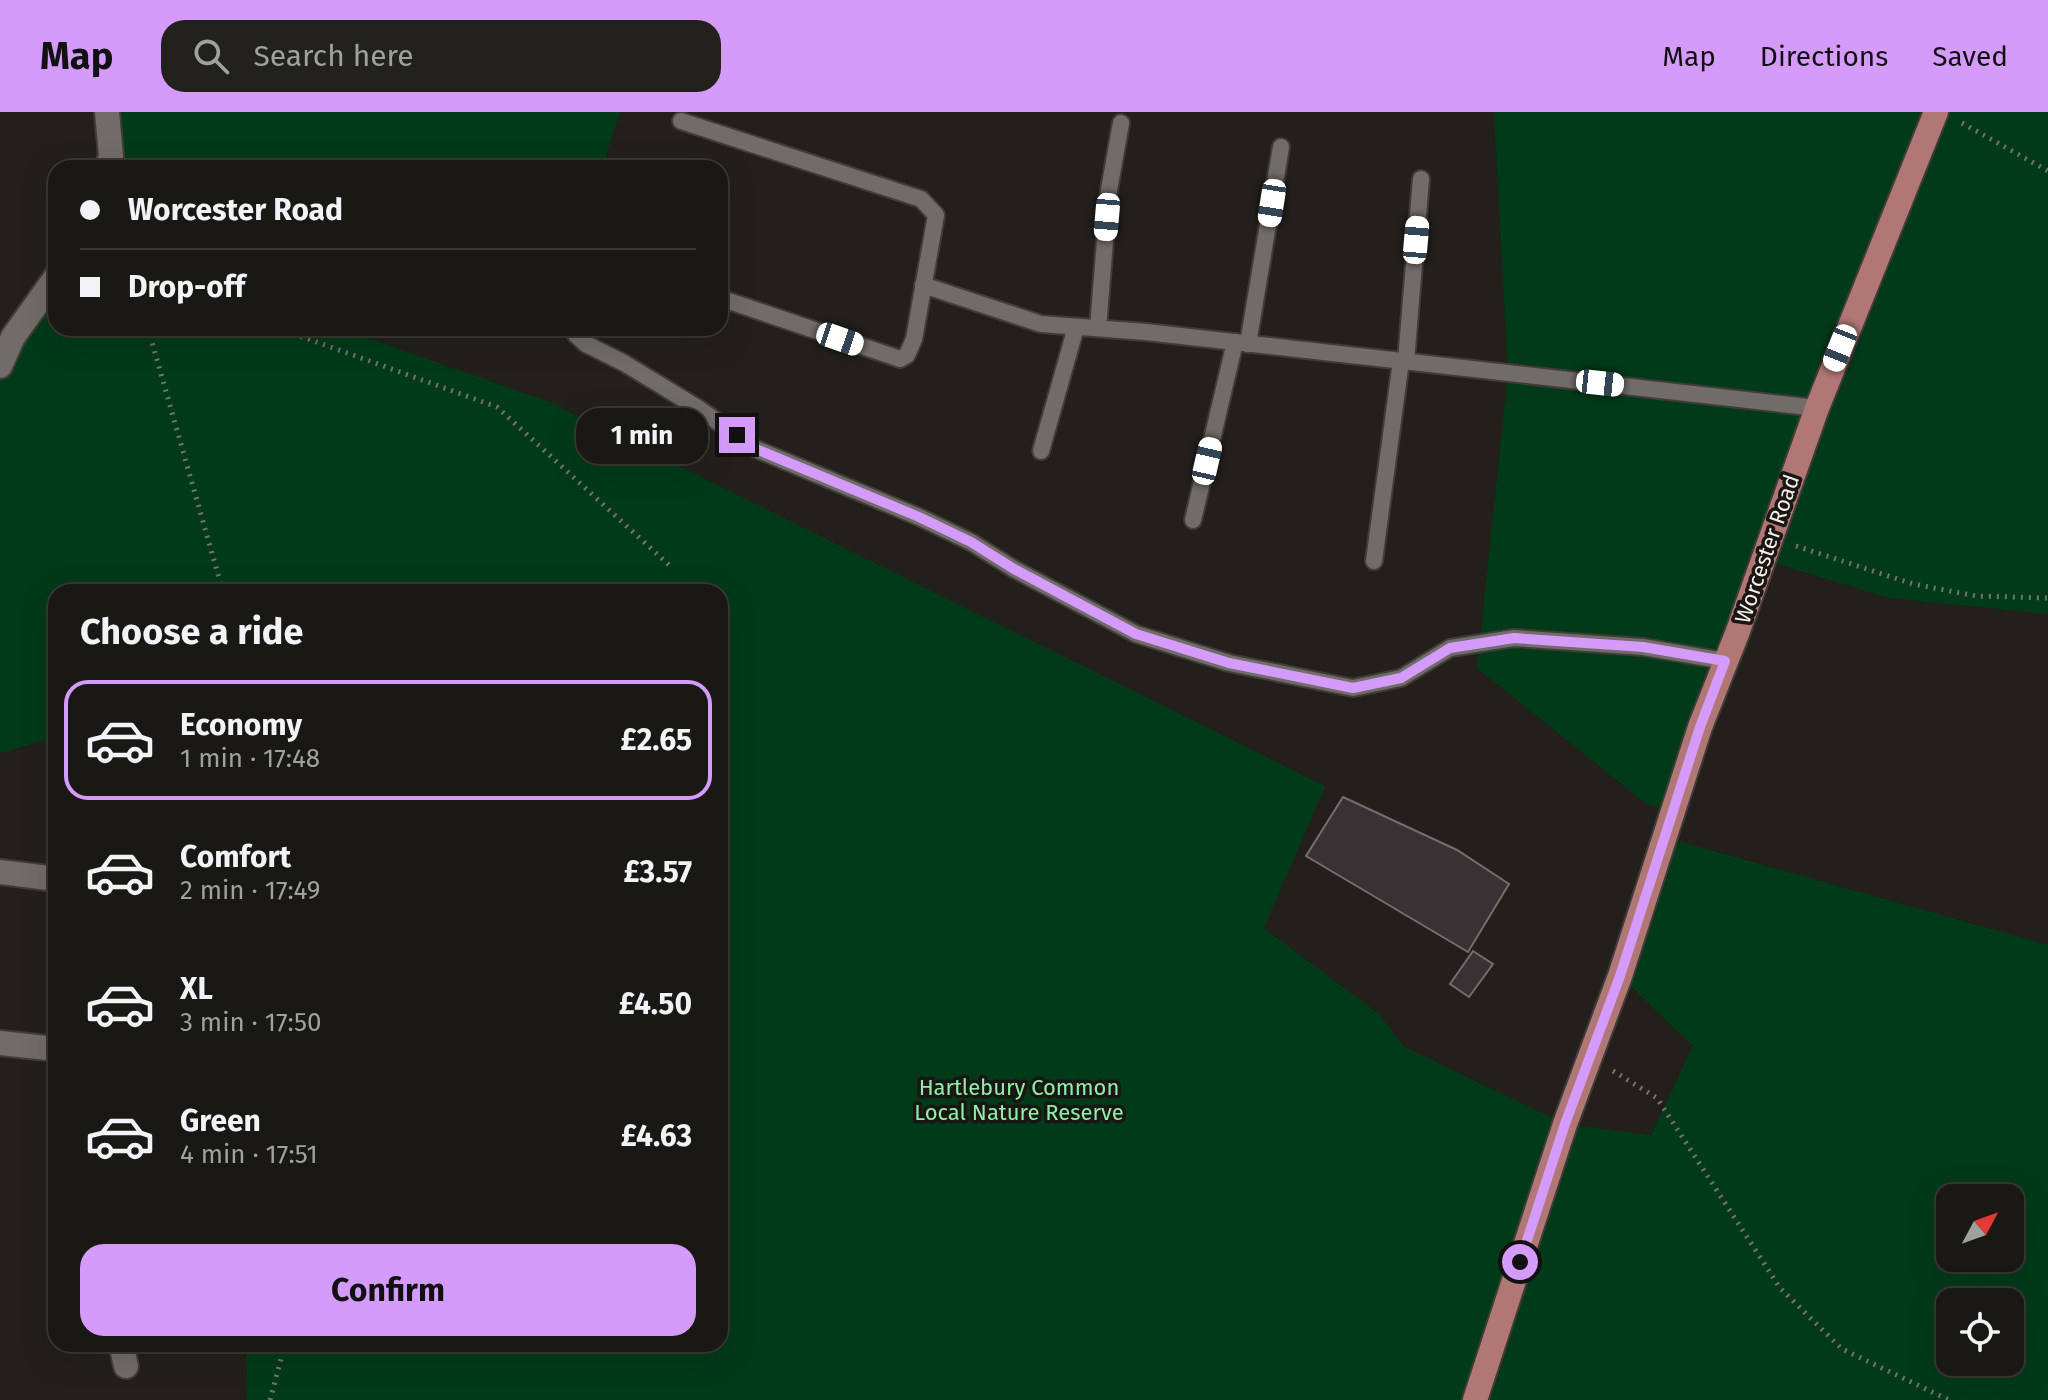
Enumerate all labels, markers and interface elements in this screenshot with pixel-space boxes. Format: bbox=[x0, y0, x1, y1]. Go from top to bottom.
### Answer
search box bbox=[161, 20, 721, 92]
text: Map bbox=[40, 33, 113, 79]
icon: search bbox=[189, 34, 233, 78]
text: Search here bbox=[253, 38, 414, 74]
text: Map bbox=[1662, 40, 1716, 73]
text: Directions bbox=[1760, 40, 1888, 73]
text: Saved bbox=[1932, 40, 2008, 73]
car bbox=[1256, 177, 1288, 229]
text: Worcester Road bbox=[128, 192, 343, 228]
car bbox=[1093, 192, 1121, 242]
car bbox=[1402, 215, 1430, 265]
text: Drop-off bbox=[128, 269, 245, 305]
car bbox=[813, 320, 867, 358]
car bbox=[1820, 321, 1860, 375]
car bbox=[1575, 369, 1625, 397]
callout: 1 min bbox=[577, 407, 709, 463]
route end bbox=[719, 417, 755, 453]
text: 1 min bbox=[611, 420, 673, 451]
car bbox=[1190, 435, 1224, 487]
street label: Worcester Road bbox=[1729, 471, 1805, 627]
text: Choose a ride bbox=[80, 610, 303, 654]
icon: car bbox=[84, 704, 156, 776]
text: Economy bbox=[180, 707, 302, 743]
text: £2.65 bbox=[621, 722, 692, 758]
text: 1 min · 17:48 bbox=[180, 743, 320, 774]
icon: car bbox=[84, 836, 156, 908]
text: Comfort bbox=[180, 839, 291, 875]
text: £3.57 bbox=[623, 854, 692, 890]
text: 2 min · 17:49 bbox=[180, 875, 321, 906]
icon: car bbox=[84, 968, 156, 1040]
text: XL bbox=[180, 971, 213, 1007]
text: £4.50 bbox=[619, 986, 692, 1022]
text: 3 min · 17:50 bbox=[180, 1007, 321, 1038]
park label: Hartlebury Common Local Nature Reserve bbox=[914, 1074, 1124, 1126]
icon: car bbox=[84, 1100, 156, 1172]
text: Green bbox=[180, 1103, 261, 1139]
text: £4.63 bbox=[621, 1118, 692, 1154]
text: 4 min · 17:51 bbox=[180, 1139, 318, 1170]
north arrow bbox=[1936, 1184, 2024, 1272]
map controls bbox=[1936, 1184, 2024, 1376]
button: Confirm bbox=[80, 1244, 696, 1336]
route start bbox=[1502, 1244, 1538, 1280]
button: locate bbox=[1936, 1288, 2024, 1376]

